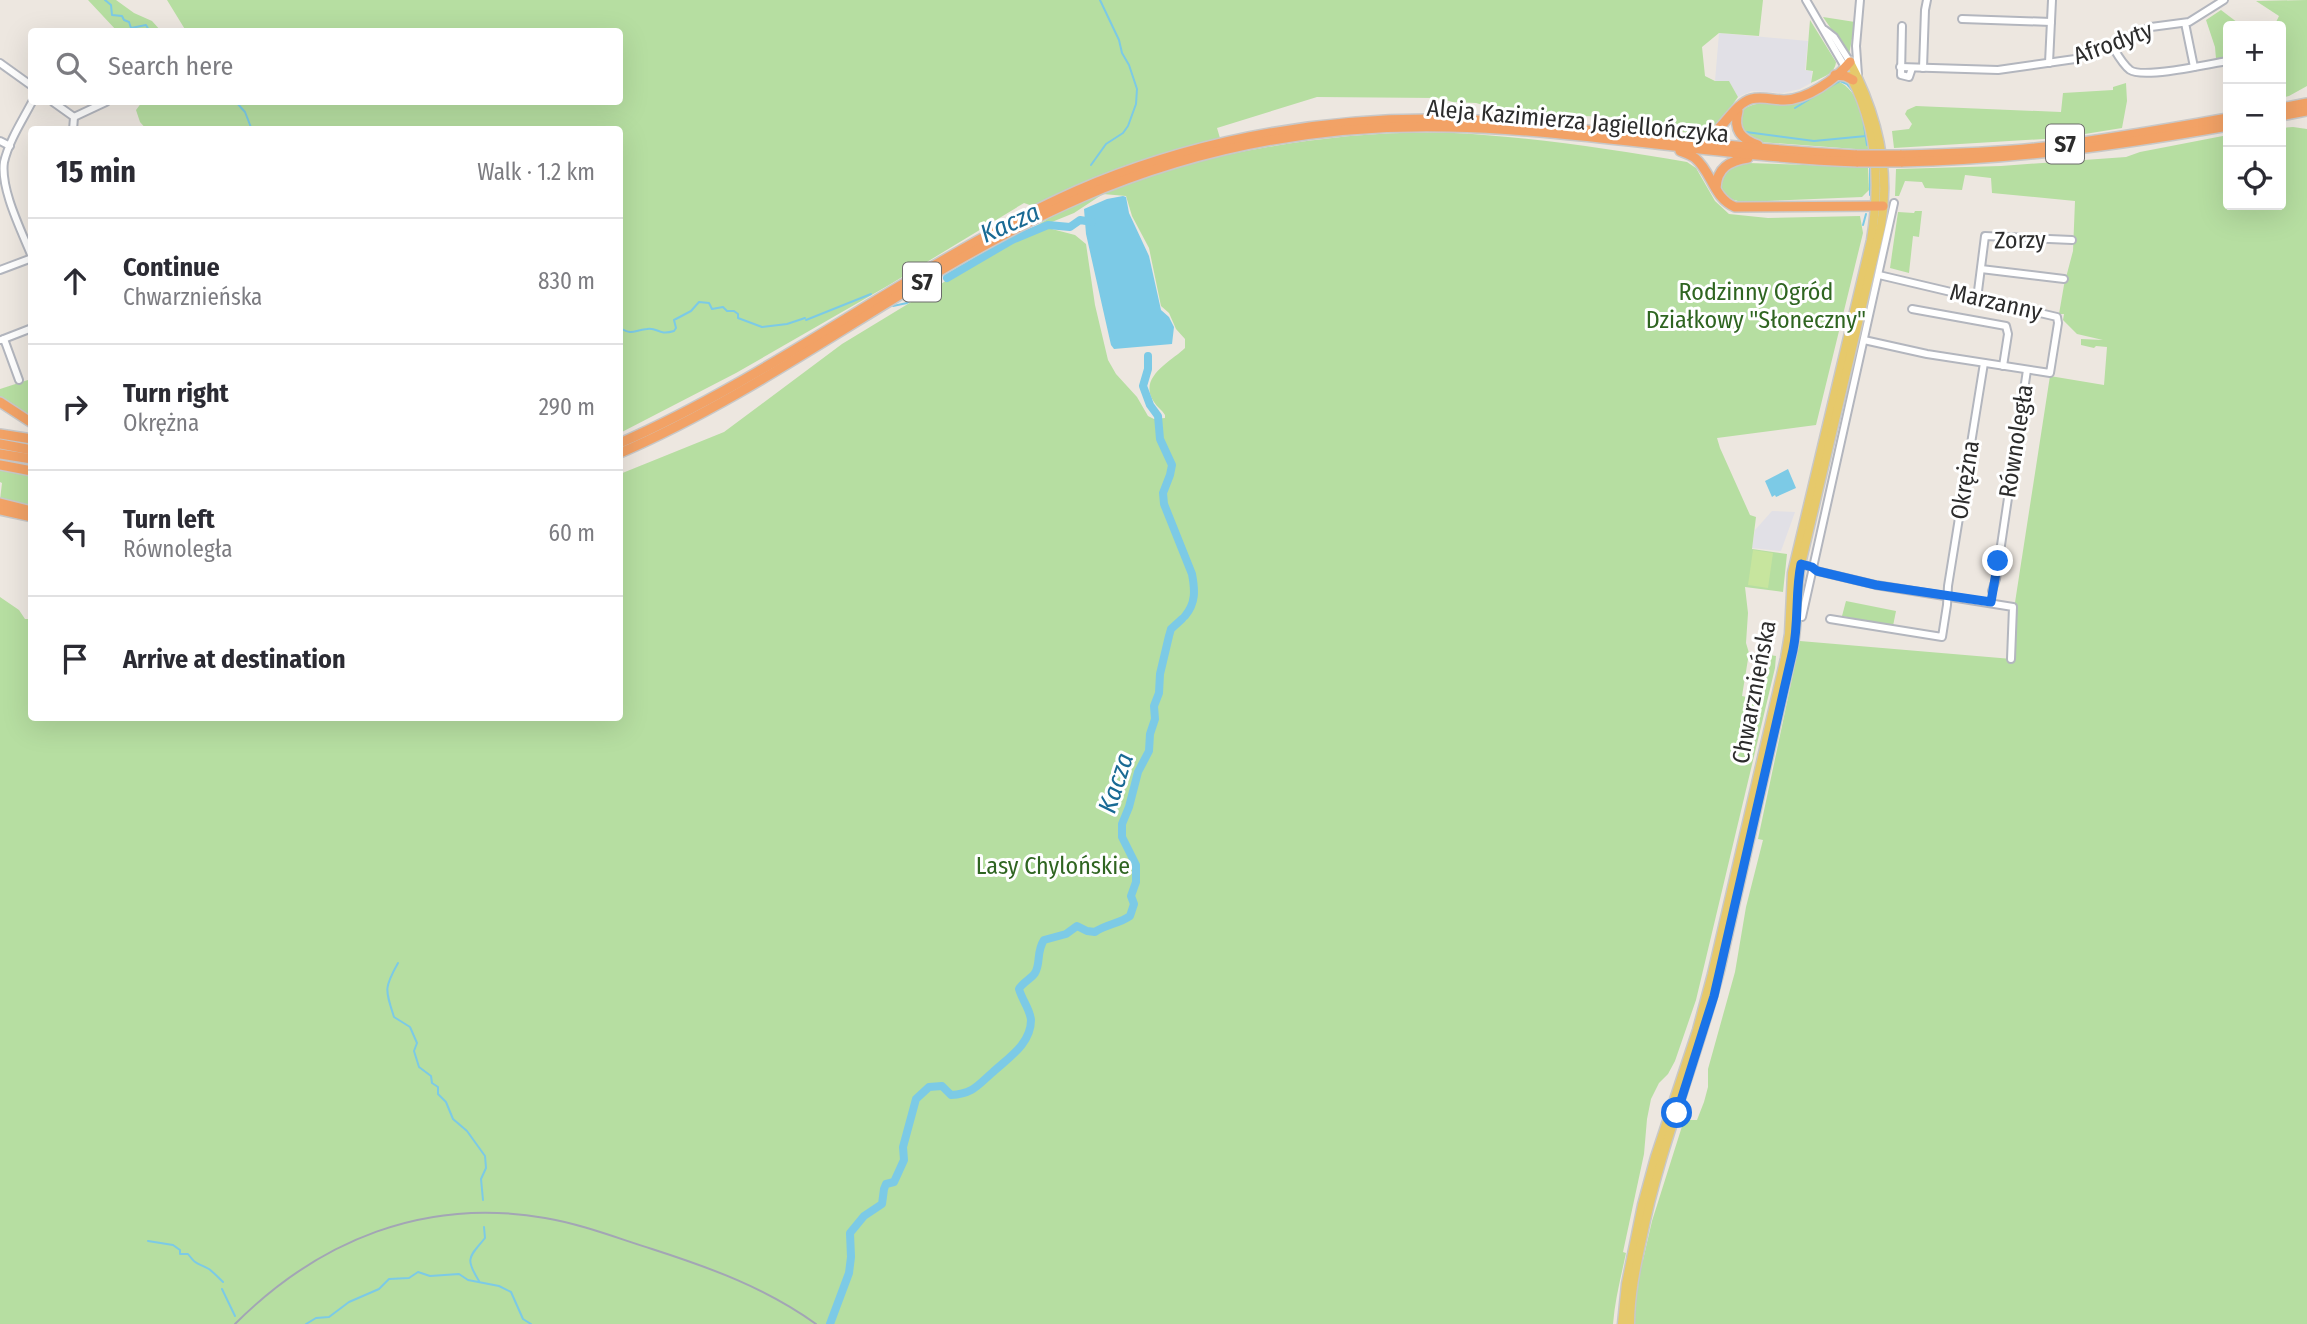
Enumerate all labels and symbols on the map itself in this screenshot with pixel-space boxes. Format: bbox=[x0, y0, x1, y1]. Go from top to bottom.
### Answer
street label: Afrodyty bbox=[2070, 16, 2157, 70]
street label: Aleja Kazimierza Jagiellończyka bbox=[1426, 94, 1730, 148]
road number: S7 bbox=[2046, 125, 2084, 164]
water label: Kacza bbox=[976, 196, 1044, 250]
street label: Zorzy bbox=[1994, 226, 2046, 254]
road number: S7 bbox=[903, 262, 941, 302]
park label: Rodzinny Ogród Działkowy "Słoneczny" bbox=[1646, 278, 1866, 334]
street label: Marzanny bbox=[1947, 278, 2045, 326]
street label: Równoległa bbox=[1993, 382, 2039, 500]
street label: Okrężna bbox=[1945, 439, 1985, 521]
route end bbox=[1982, 545, 2013, 576]
street label: Chwarznieńska bbox=[1726, 618, 1782, 766]
water label: Kacza bbox=[1092, 749, 1140, 817]
park label: Lasy Chylońskie bbox=[976, 852, 1130, 880]
route start bbox=[1661, 1097, 1692, 1128]

